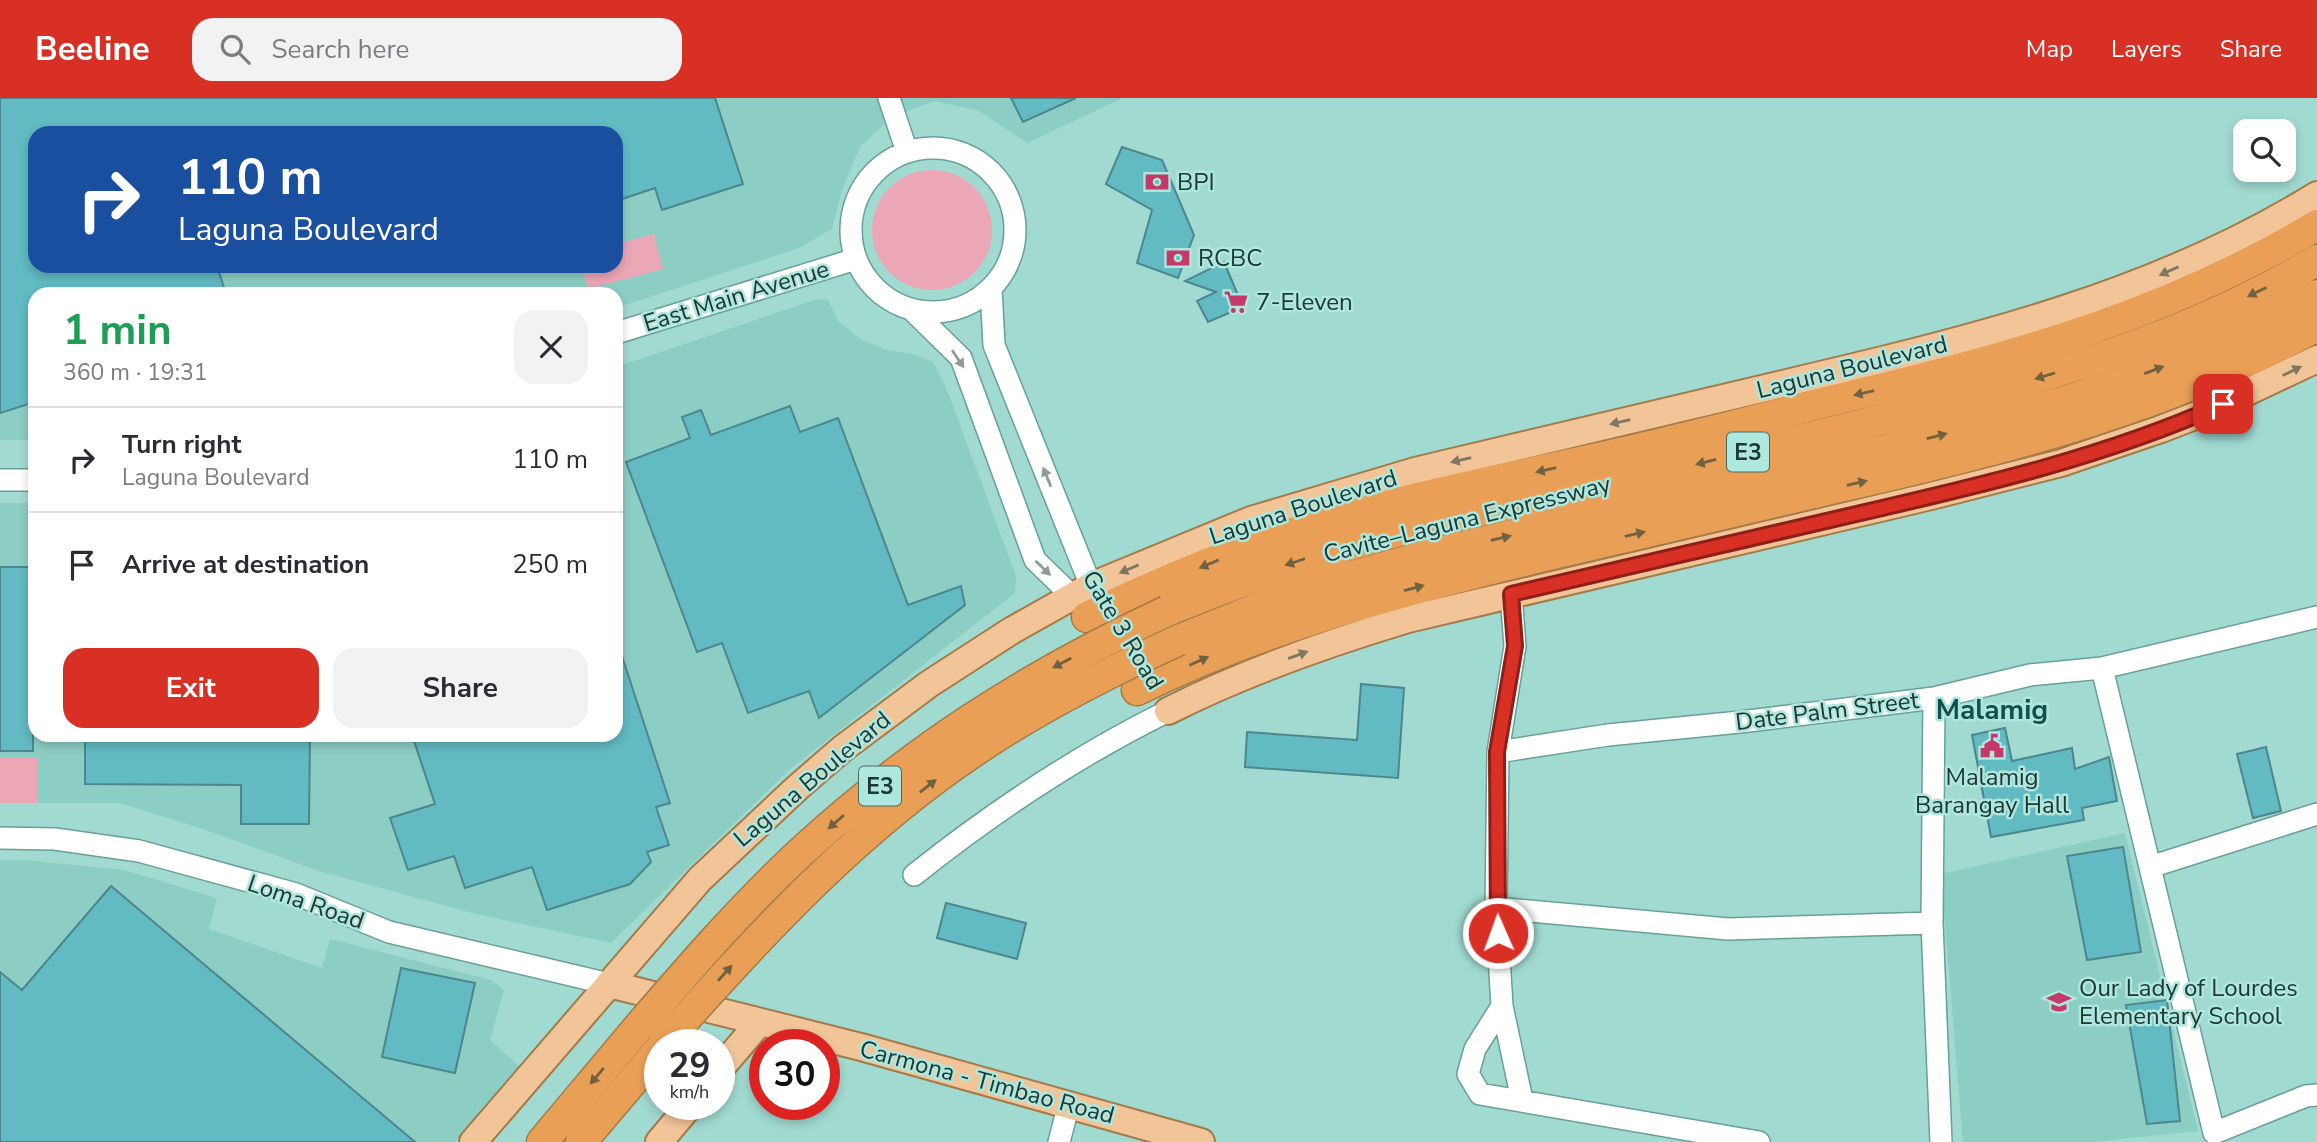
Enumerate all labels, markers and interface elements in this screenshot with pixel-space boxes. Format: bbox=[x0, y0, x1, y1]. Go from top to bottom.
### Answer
search box bbox=[192, 18, 682, 81]
text: Beeline bbox=[35, 27, 150, 72]
icon: search bbox=[216, 30, 254, 68]
text: Search here bbox=[272, 32, 409, 67]
text: Map bbox=[2026, 33, 2073, 65]
text: Layers bbox=[2111, 33, 2182, 65]
text: Share bbox=[2220, 33, 2282, 65]
map controls bbox=[2233, 119, 2296, 182]
button: search bbox=[2233, 119, 2296, 182]
text: 110 m bbox=[178, 144, 322, 211]
icon: right bbox=[63, 154, 154, 245]
place label: BPI bbox=[1177, 166, 1215, 198]
bank icon: BPI bbox=[1143, 168, 1171, 196]
text: Laguna Boulevard bbox=[178, 208, 439, 251]
place label: RCBC bbox=[1198, 242, 1262, 274]
bank icon: RCBC bbox=[1164, 244, 1192, 272]
street label: East Main Avenue bbox=[639, 253, 833, 339]
one-way arrow bbox=[2159, 265, 2179, 277]
place label: 7-Eleven bbox=[1256, 286, 1353, 318]
one-way arrow bbox=[2247, 286, 2267, 298]
supermarket icon: 7-Eleven bbox=[1222, 288, 1250, 316]
text: 1 min bbox=[63, 302, 172, 359]
button: close bbox=[514, 310, 588, 384]
street label: Laguna Boulevard bbox=[1753, 328, 1951, 406]
one-way arrow bbox=[951, 349, 964, 369]
text: 360 m · 19:31 bbox=[63, 357, 208, 388]
one-way arrow bbox=[2144, 364, 2165, 375]
one-way arrow bbox=[2282, 366, 2302, 377]
one-way arrow bbox=[2035, 371, 2056, 381]
pin bbox=[2193, 374, 2253, 434]
icon: arrive bbox=[2204, 385, 2242, 423]
one-way arrow bbox=[1853, 388, 1875, 399]
one-way arrow bbox=[1609, 417, 1631, 428]
text: Turn right bbox=[122, 427, 241, 462]
one-way arrow bbox=[1926, 430, 1948, 441]
road number: E3 bbox=[1727, 432, 1769, 472]
icon: right bbox=[63, 441, 101, 479]
text: 110 m bbox=[512, 442, 588, 477]
one-way arrow bbox=[1450, 455, 1472, 466]
one-way arrow bbox=[1695, 457, 1717, 468]
text: Laguna Boulevard bbox=[122, 462, 310, 493]
street label: Laguna Boulevard bbox=[1205, 462, 1401, 552]
one-way arrow bbox=[1534, 465, 1556, 476]
one-way arrow bbox=[1042, 466, 1053, 487]
street label: Cavite–Laguna Expressway bbox=[1320, 468, 1615, 570]
one-way arrow bbox=[1846, 477, 1868, 488]
one-way arrow bbox=[1624, 528, 1646, 539]
one-way arrow bbox=[1490, 532, 1512, 543]
icon: arrive bbox=[63, 546, 101, 584]
text: Arrive at destination bbox=[122, 547, 369, 582]
text: 250 m bbox=[512, 547, 588, 582]
one-way arrow bbox=[1284, 557, 1305, 568]
one-way arrow bbox=[1199, 558, 1219, 570]
one-way arrow bbox=[1034, 559, 1051, 575]
one-way arrow bbox=[1119, 563, 1139, 575]
street label: Gate 3 Road bbox=[1075, 564, 1171, 696]
one-way arrow bbox=[1404, 582, 1426, 593]
button: Exit bbox=[63, 648, 319, 728]
button: Share bbox=[333, 648, 588, 728]
one-way arrow bbox=[1287, 649, 1308, 660]
one-way arrow bbox=[1189, 655, 1209, 667]
one-way arrow bbox=[1052, 657, 1071, 669]
street label: Date Palm Street bbox=[1734, 684, 1921, 738]
district label: Malamig bbox=[1936, 691, 2048, 729]
street label: Laguna Boulevard bbox=[727, 704, 897, 854]
public building icon: Malamig Barangay Hall bbox=[1978, 732, 2006, 760]
place label: Malamig Barangay Hall bbox=[1915, 761, 2069, 821]
road number: E3 bbox=[859, 766, 901, 806]
one-way arrow bbox=[918, 778, 936, 793]
one-way arrow bbox=[828, 814, 845, 829]
street label: Loma Road bbox=[243, 867, 369, 937]
position arrow bbox=[1461, 896, 1535, 970]
one-way arrow bbox=[717, 965, 733, 982]
place label: Our Lady of Lourdes Elementary School bbox=[2079, 972, 2298, 1032]
school or university icon: Our Lady of Lourdes Elementary School bbox=[2045, 988, 2073, 1016]
speed limit sign: 30 bbox=[749, 1029, 840, 1120]
street label: Carmona - Timbao Road bbox=[856, 1033, 1118, 1131]
text: 29 bbox=[668, 1042, 711, 1089]
one-way arrow bbox=[590, 1068, 605, 1085]
text: km/h bbox=[670, 1080, 709, 1104]

